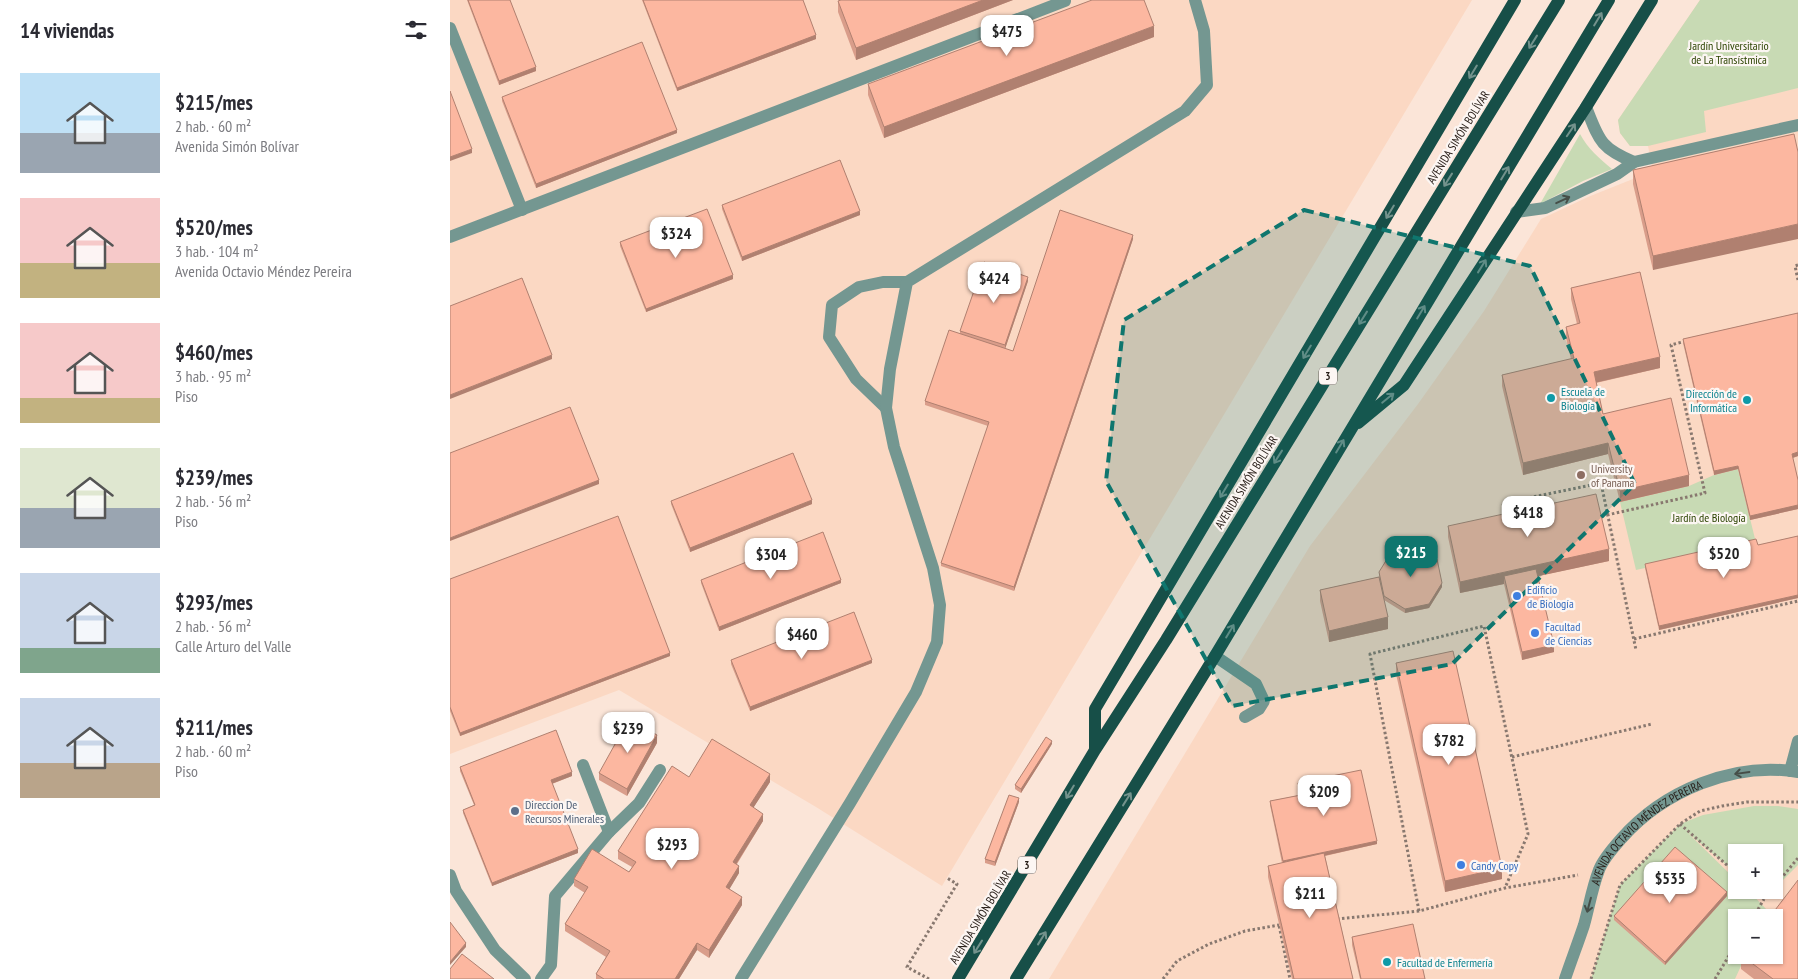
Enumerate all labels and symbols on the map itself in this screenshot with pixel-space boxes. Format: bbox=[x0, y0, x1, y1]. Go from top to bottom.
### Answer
one-way arrow bbox=[1593, 12, 1603, 26]
pin: $475 bbox=[977, 15, 1037, 57]
one-way arrow bbox=[1528, 34, 1538, 48]
park label: Jardín Universitario de La Transístmica bbox=[1688, 38, 1769, 67]
one-way arrow bbox=[1467, 65, 1477, 79]
street label: AVENIDA SIMÓN BOLÍVAR bbox=[1423, 88, 1493, 186]
one-way arrow bbox=[1566, 124, 1576, 138]
one-way arrow bbox=[1500, 167, 1510, 181]
one-way arrow bbox=[1443, 173, 1453, 187]
one-way arrow bbox=[1555, 195, 1570, 204]
one-way arrow bbox=[1384, 204, 1394, 218]
pin: $324 bbox=[646, 216, 706, 259]
one-way arrow bbox=[1477, 260, 1487, 274]
pin: $424 bbox=[964, 262, 1024, 304]
one-way arrow bbox=[1416, 306, 1426, 320]
one-way arrow bbox=[1357, 311, 1367, 325]
one-way arrow bbox=[1301, 344, 1311, 358]
road number: 3 bbox=[1319, 368, 1337, 384]
place label: Escuela de Biología bbox=[1561, 384, 1605, 413]
place label: Dirección de Informática bbox=[1686, 386, 1737, 415]
marker: Escuela de Biología bbox=[1545, 392, 1557, 404]
one-way arrow bbox=[1381, 393, 1394, 404]
marker: Dirección de Informática bbox=[1741, 394, 1753, 406]
street label: AVENIDA SIMÓN BOLÍVAR bbox=[1211, 433, 1281, 531]
one-way arrow bbox=[1336, 439, 1346, 453]
one-way arrow bbox=[1272, 450, 1283, 464]
place label: University of Panama bbox=[1591, 461, 1634, 490]
marker: University of Panama bbox=[1575, 469, 1587, 481]
one-way arrow bbox=[1218, 484, 1228, 498]
pin: $418 bbox=[1498, 496, 1558, 538]
park label: Jardín de Biología bbox=[1671, 510, 1746, 525]
pin: $215 bbox=[1381, 536, 1441, 578]
pin: $520 bbox=[1694, 536, 1754, 579]
pin: $304 bbox=[741, 538, 801, 580]
place label: Edificio de Biología bbox=[1527, 582, 1574, 611]
marker: Edificio de Biología bbox=[1511, 590, 1523, 602]
pin: $460 bbox=[772, 618, 832, 660]
place label: Facultad de Ciencias bbox=[1545, 619, 1592, 648]
one-way arrow bbox=[1226, 624, 1236, 638]
marker: Facultad de Ciencias bbox=[1529, 627, 1541, 639]
pin: $239 bbox=[598, 712, 658, 754]
pin: $782 bbox=[1419, 724, 1479, 766]
one-way arrow bbox=[1734, 768, 1750, 778]
pin: $209 bbox=[1294, 774, 1354, 817]
street label: AVENIDA OCTAVIO MÉNDEZ PEREIRA bbox=[1587, 776, 1704, 887]
one-way arrow bbox=[1065, 785, 1075, 799]
one-way arrow bbox=[1123, 793, 1133, 807]
place label: Direccion De Recursos Minerales bbox=[525, 797, 604, 826]
marker: Direccion De Recursos Minerales bbox=[509, 805, 521, 817]
pin: $293 bbox=[642, 828, 702, 870]
road number: 3 bbox=[1018, 856, 1036, 874]
place label: Candy Copy bbox=[1471, 858, 1519, 873]
marker: Candy Copy bbox=[1455, 859, 1467, 871]
pin: $535 bbox=[1640, 862, 1700, 904]
street label: AVENIDA SIMÓN BOLÍVAR bbox=[946, 867, 1014, 967]
pin: $211 bbox=[1280, 876, 1340, 919]
one-way arrow bbox=[1584, 897, 1593, 913]
one-way arrow bbox=[1038, 931, 1048, 945]
one-way arrow bbox=[973, 939, 983, 953]
place label: Facultad de Enfermería bbox=[1397, 955, 1493, 970]
marker: Facultad de Enfermería bbox=[1381, 956, 1393, 968]

